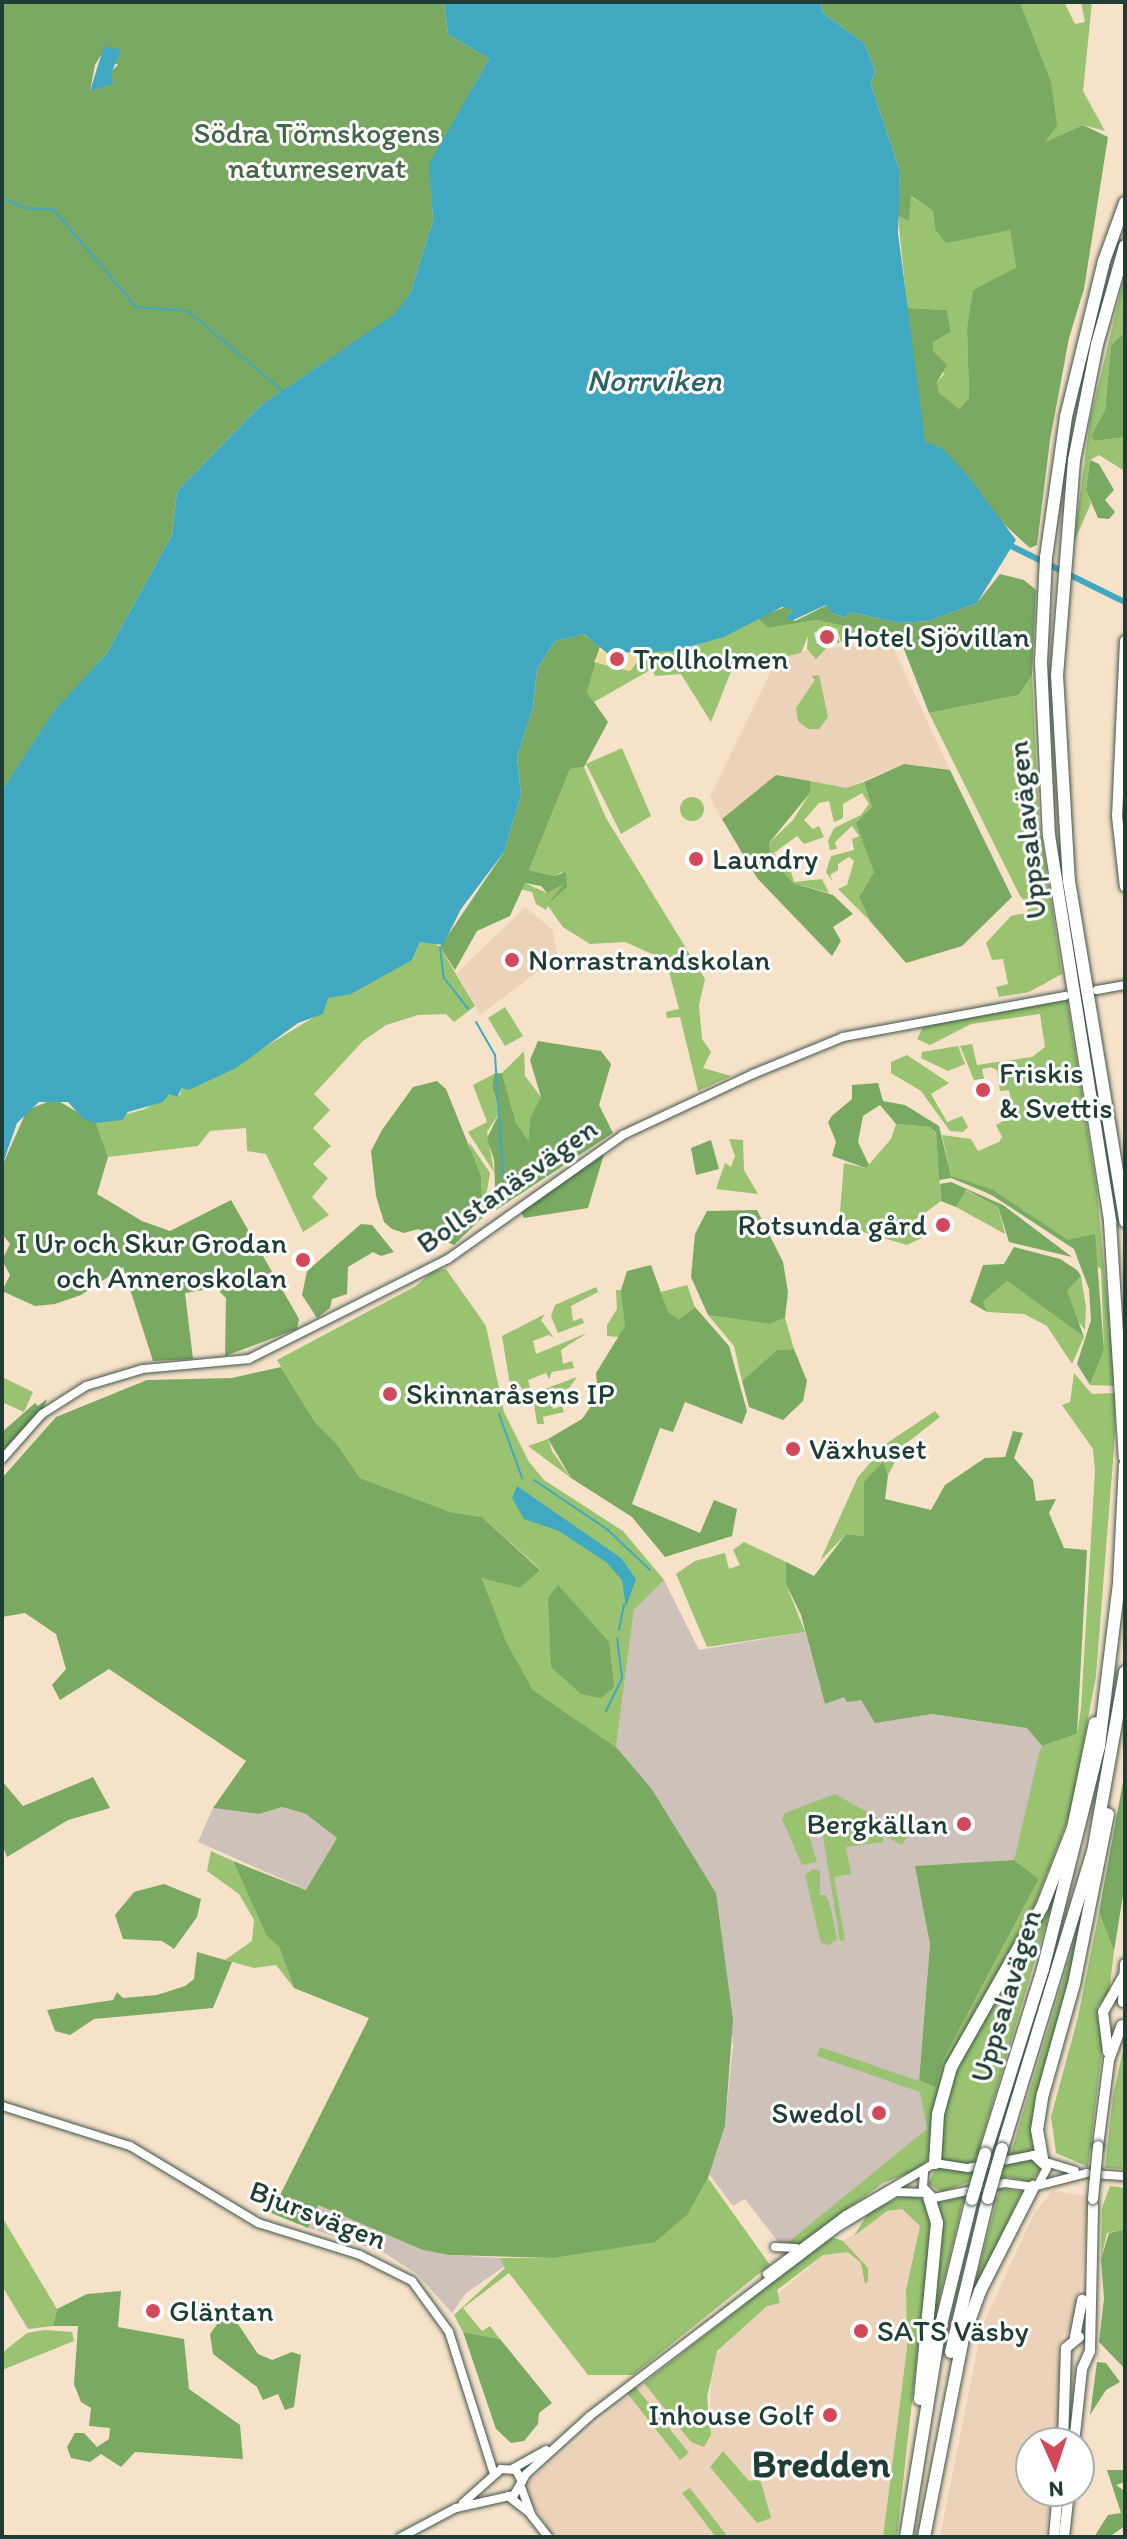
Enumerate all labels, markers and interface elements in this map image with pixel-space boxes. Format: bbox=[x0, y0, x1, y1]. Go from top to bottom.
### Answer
park label: Södra Törnskogens naturreservat bbox=[195, 115, 439, 186]
water label: Norrviken bbox=[587, 361, 721, 399]
place label: Hotel Sjövillan bbox=[843, 619, 1029, 655]
marker: Hotel Sjövillan bbox=[818, 628, 836, 646]
place label: Trollholmen bbox=[633, 641, 788, 677]
marker: Trollholmen bbox=[608, 650, 626, 668]
street label: Uppsalavägen bbox=[1000, 739, 1054, 921]
place label: Laundry bbox=[712, 841, 818, 877]
marker: Laundry bbox=[687, 850, 705, 868]
place label: Norrastrandskolan bbox=[528, 942, 770, 978]
marker: Norrastrandskolan bbox=[503, 951, 521, 969]
place label: Friskis & Svettis bbox=[999, 1055, 1113, 1126]
marker: Friskis & Svettis bbox=[974, 1081, 992, 1099]
street label: Bollstanäsvägen bbox=[410, 1110, 604, 1262]
place label: Rotsunda gård bbox=[738, 1207, 927, 1243]
marker: Rotsunda gård bbox=[934, 1216, 952, 1234]
place label: I Ur och Skur Grodan och Anneroskolan bbox=[16, 1225, 287, 1296]
marker: I Ur och Skur Grodan och Anneroskolan bbox=[294, 1251, 312, 1269]
place label: Skinnaråsens IP bbox=[406, 1376, 615, 1412]
marker: Skinnaråsens IP bbox=[381, 1385, 399, 1403]
place label: Växhuset bbox=[809, 1431, 927, 1467]
marker: Växhuset bbox=[784, 1440, 802, 1458]
place label: Bergkällan bbox=[806, 1806, 948, 1842]
marker: Bergkällan bbox=[955, 1815, 973, 1833]
street label: Uppsalavägen bbox=[963, 1905, 1049, 2087]
place label: Swedol bbox=[772, 2095, 863, 2131]
marker: Swedol bbox=[870, 2104, 888, 2122]
street label: Bjursvägen bbox=[244, 2172, 392, 2258]
place label: Gläntan bbox=[169, 2293, 274, 2329]
marker: Gläntan bbox=[144, 2302, 162, 2320]
place label: SATS Väsby bbox=[877, 2313, 1029, 2349]
marker: SATS Väsby bbox=[852, 2322, 870, 2340]
place label: Inhouse Golf bbox=[648, 2397, 814, 2433]
marker: Inhouse Golf bbox=[821, 2406, 839, 2424]
north arrow bbox=[1015, 2427, 1095, 2507]
district label: Bredden bbox=[752, 2442, 890, 2488]
text: N bbox=[1048, 2476, 1064, 2503]

